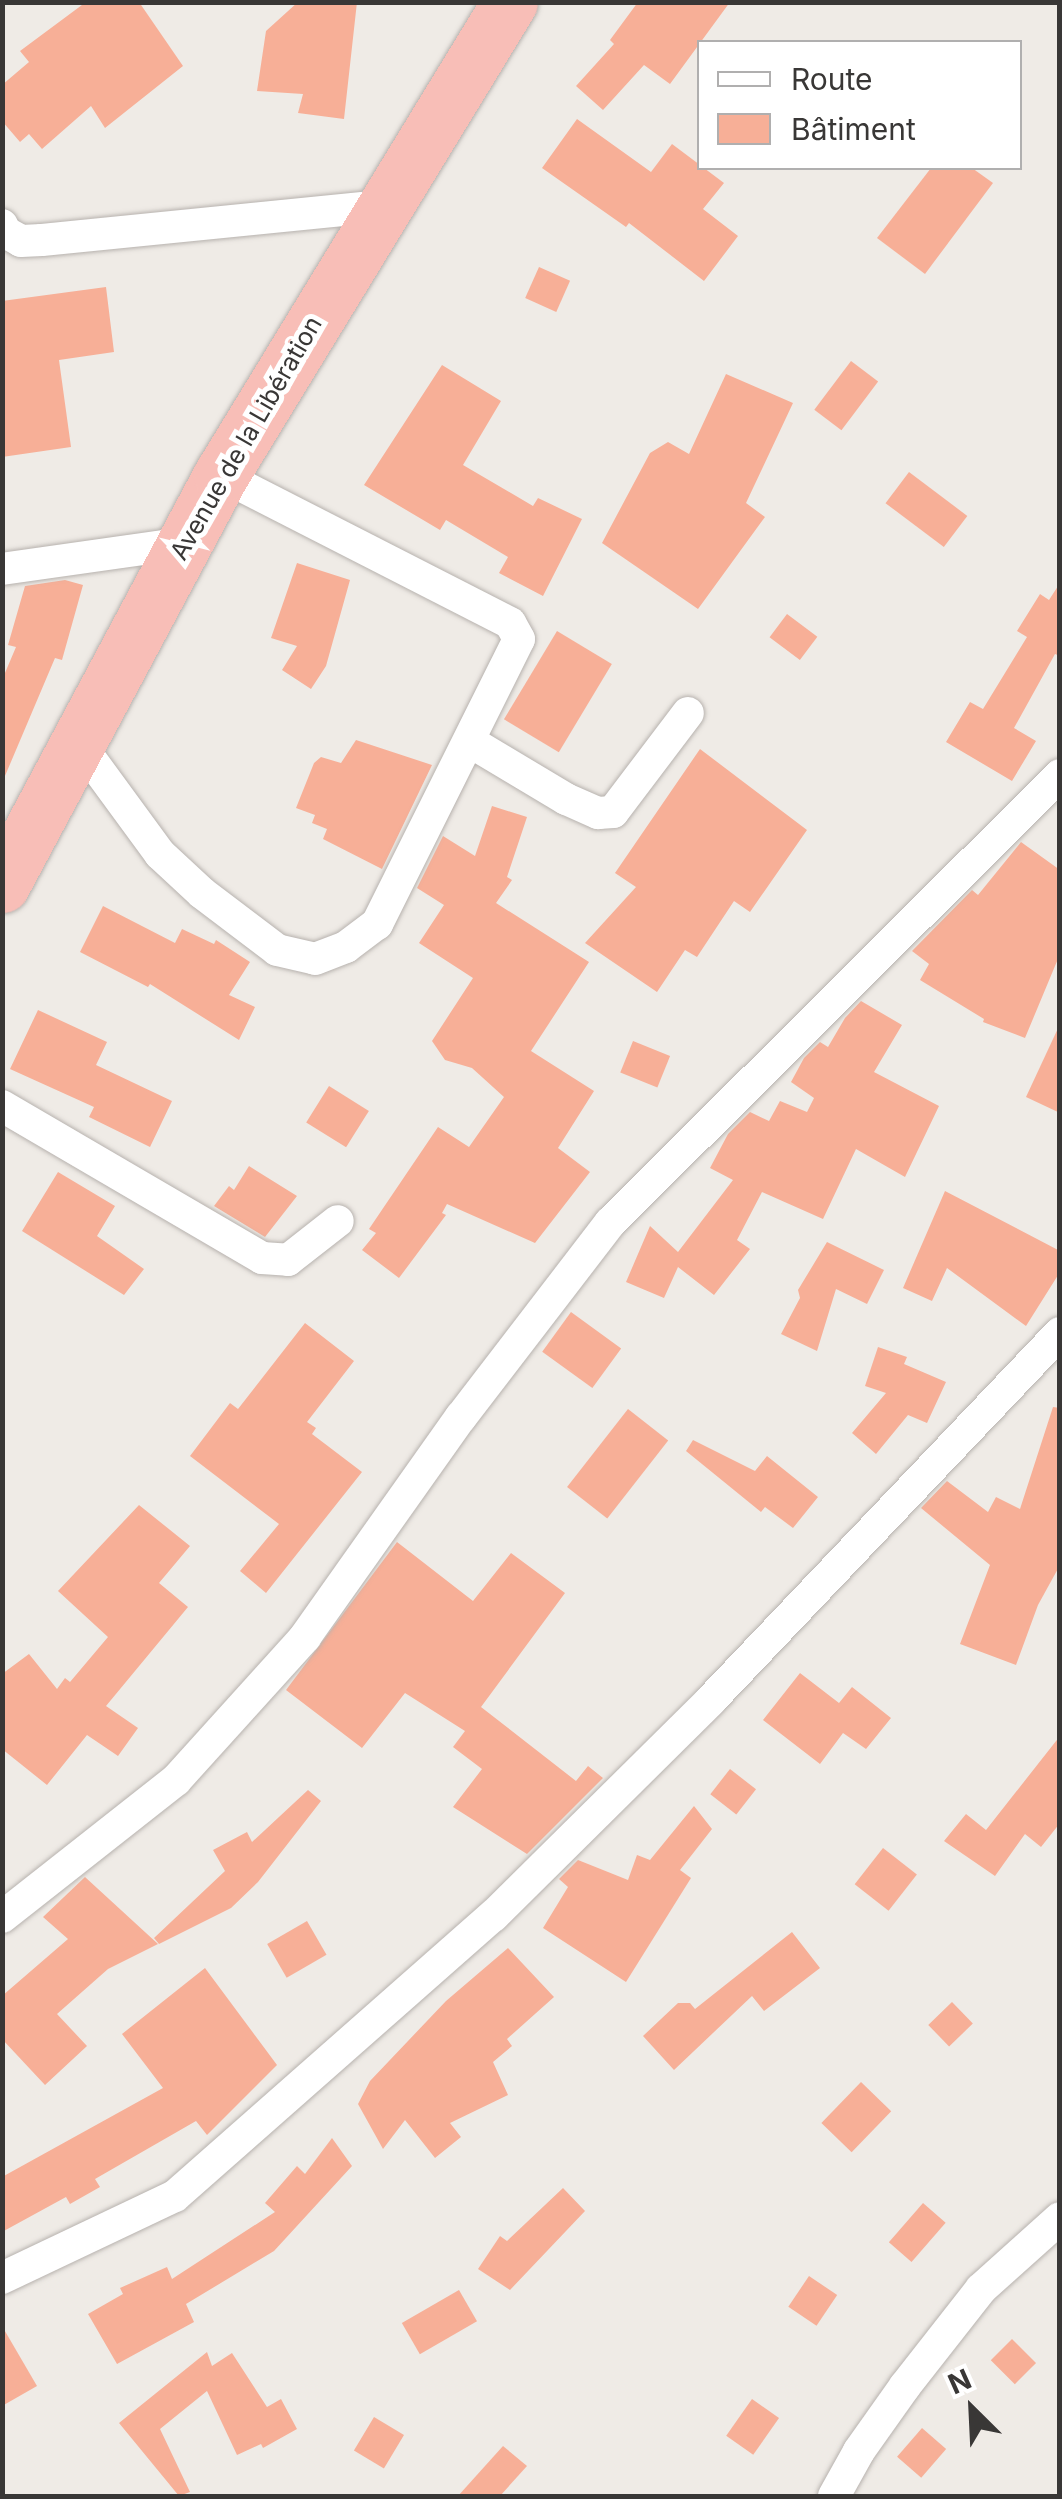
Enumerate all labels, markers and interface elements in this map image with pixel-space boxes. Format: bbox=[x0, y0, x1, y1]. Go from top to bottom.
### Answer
legend bbox=[697, 40, 1022, 170]
text: Route bbox=[791, 61, 873, 97]
text: Bâtiment bbox=[791, 111, 916, 147]
street label: Avenue de la Libération bbox=[164, 311, 328, 565]
north arrow bbox=[922, 2359, 1022, 2459]
text: N bbox=[943, 2362, 976, 2401]

